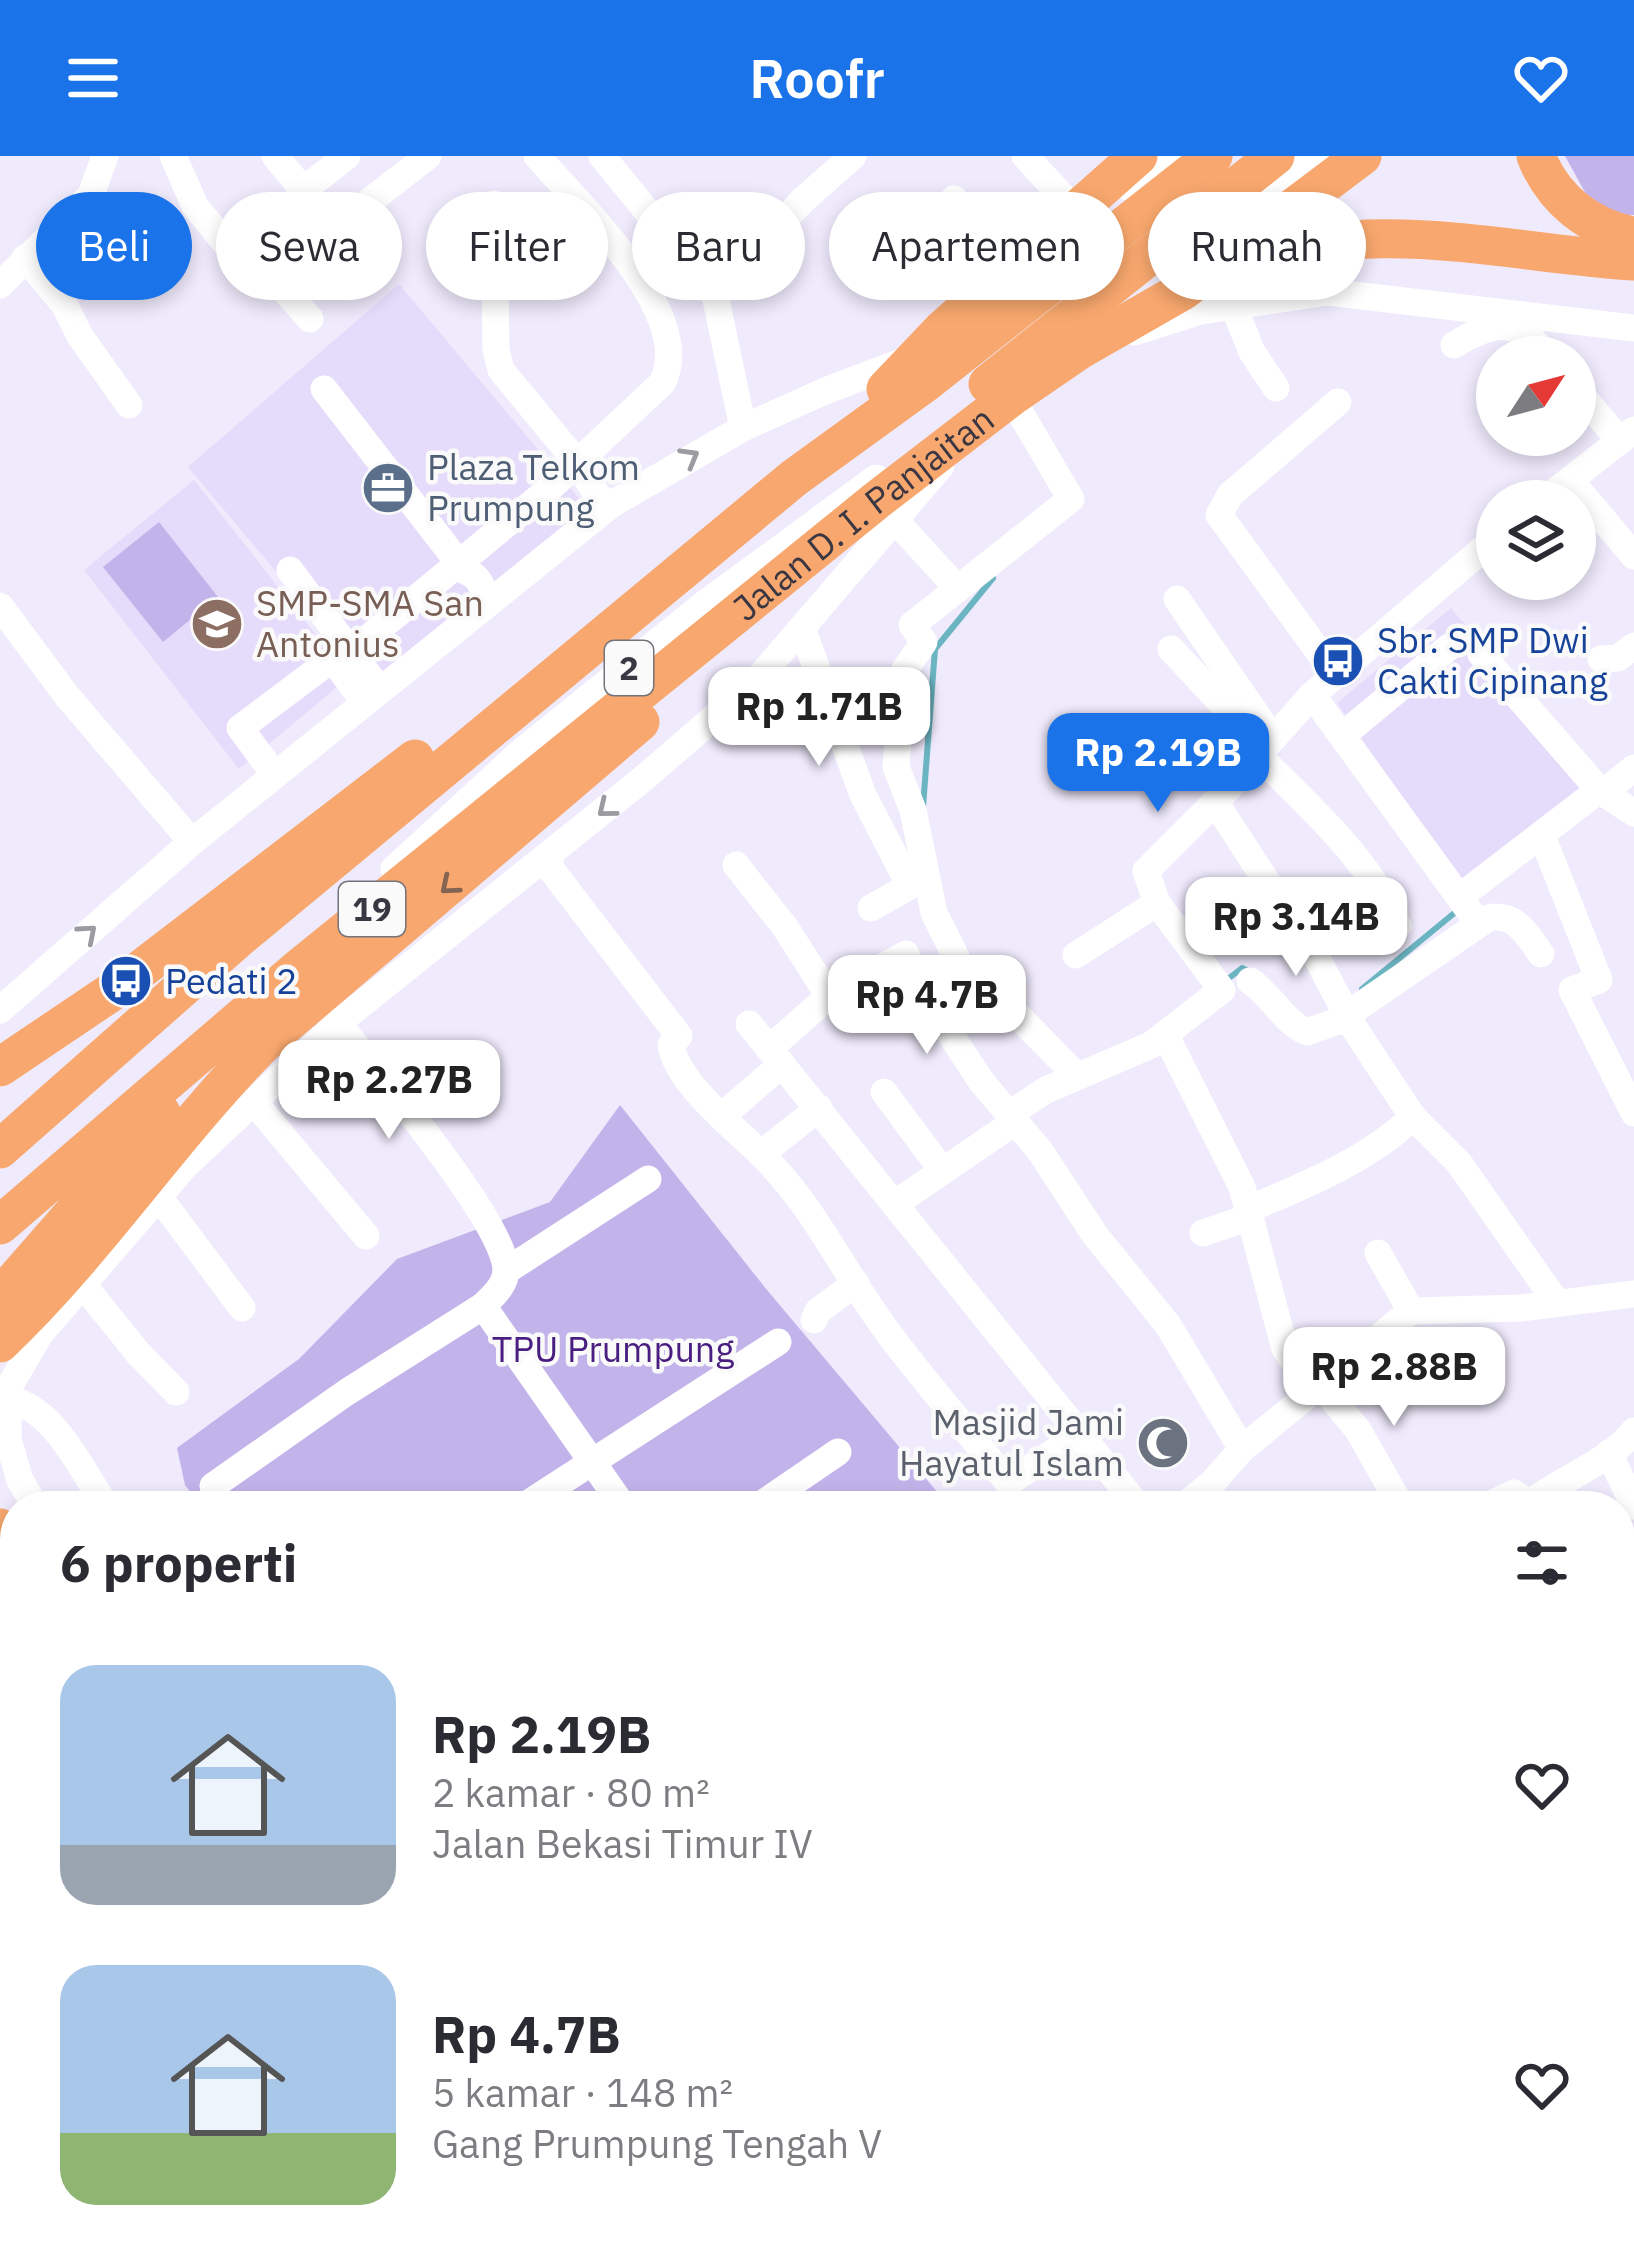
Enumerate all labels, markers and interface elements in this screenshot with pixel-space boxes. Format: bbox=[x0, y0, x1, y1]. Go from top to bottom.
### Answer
text: Roofr bbox=[749, 43, 885, 113]
icon: menu bbox=[60, 45, 126, 111]
icon: heart bbox=[1508, 45, 1574, 111]
chip: Beli bbox=[36, 192, 192, 300]
chip: Sewa bbox=[216, 192, 402, 300]
chip: Filter bbox=[426, 192, 608, 300]
chip: Baru bbox=[632, 192, 805, 300]
chip: Apartemen bbox=[829, 192, 1124, 300]
chip: Rumah bbox=[1148, 192, 1366, 300]
north arrow bbox=[1476, 336, 1596, 456]
map controls bbox=[1476, 336, 1596, 600]
street label: Jalan D. I. Panjaitan bbox=[723, 395, 1003, 631]
place label: Plaza Telkom Prumpung bbox=[427, 443, 640, 531]
one-way arrow bbox=[677, 448, 698, 471]
office icon: Plaza Telkom Prumpung bbox=[360, 460, 416, 516]
button: layers bbox=[1476, 480, 1596, 600]
place label: SMP-SMA San Antonius bbox=[256, 579, 484, 667]
school or university icon: SMP-SMA San Antonius bbox=[189, 596, 245, 652]
place label: Sbr. SMP Dwi Cakti Cipinang bbox=[1377, 616, 1608, 704]
bus stop icon: Sbr. SMP Dwi Cakti Cipinang bbox=[1310, 633, 1366, 689]
road number: 2 bbox=[605, 641, 653, 695]
pin: Rp 1.71B bbox=[695, 667, 943, 769]
text: Rp 1.71B bbox=[735, 680, 903, 731]
pin: Rp 2.19B bbox=[1034, 713, 1282, 815]
text: Rp 2.19B bbox=[1074, 726, 1242, 777]
one-way arrow bbox=[598, 795, 620, 816]
one-way arrow bbox=[441, 872, 463, 893]
pin: Rp 3.14B bbox=[1172, 877, 1420, 979]
road number: 19 bbox=[339, 882, 405, 936]
text: Rp 3.14B bbox=[1212, 890, 1380, 941]
one-way arrow bbox=[74, 926, 96, 947]
bus stop icon: Pedati 2 bbox=[98, 953, 154, 1009]
pin: Rp 4.7B bbox=[816, 955, 1038, 1057]
place label: Pedati 2 bbox=[165, 957, 298, 1004]
text: Rp 4.7B bbox=[855, 968, 999, 1019]
pin: Rp 2.27B bbox=[265, 1040, 513, 1142]
text: Rp 2.27B bbox=[305, 1053, 473, 1104]
park label: TPU Prumpung bbox=[492, 1325, 734, 1372]
pin: Rp 2.88B bbox=[1270, 1327, 1518, 1429]
text: Rp 2.88B bbox=[1310, 1340, 1478, 1391]
place label: Masjid Jami Hayatul Islam bbox=[899, 1398, 1124, 1486]
mosque icon: Masjid Jami Hayatul Islam bbox=[1135, 1415, 1191, 1471]
text: 6 properti bbox=[60, 1530, 297, 1596]
icon: filters bbox=[1509, 1530, 1575, 1596]
text: Rp 2.19B bbox=[432, 1701, 651, 1767]
icon: home bbox=[156, 1713, 300, 1857]
icon: heart bbox=[1509, 1752, 1575, 1818]
text: 2 kamar · 80 m² bbox=[432, 1767, 710, 1818]
text: Jalan Bekasi Timur IV bbox=[432, 1818, 813, 1869]
text: Rp 4.7B bbox=[432, 2001, 620, 2067]
icon: home bbox=[156, 2013, 300, 2157]
icon: heart bbox=[1509, 2052, 1575, 2118]
text: 5 kamar · 148 m² bbox=[432, 2067, 733, 2118]
text: Gang Prumpung Tengah V bbox=[432, 2118, 882, 2169]

